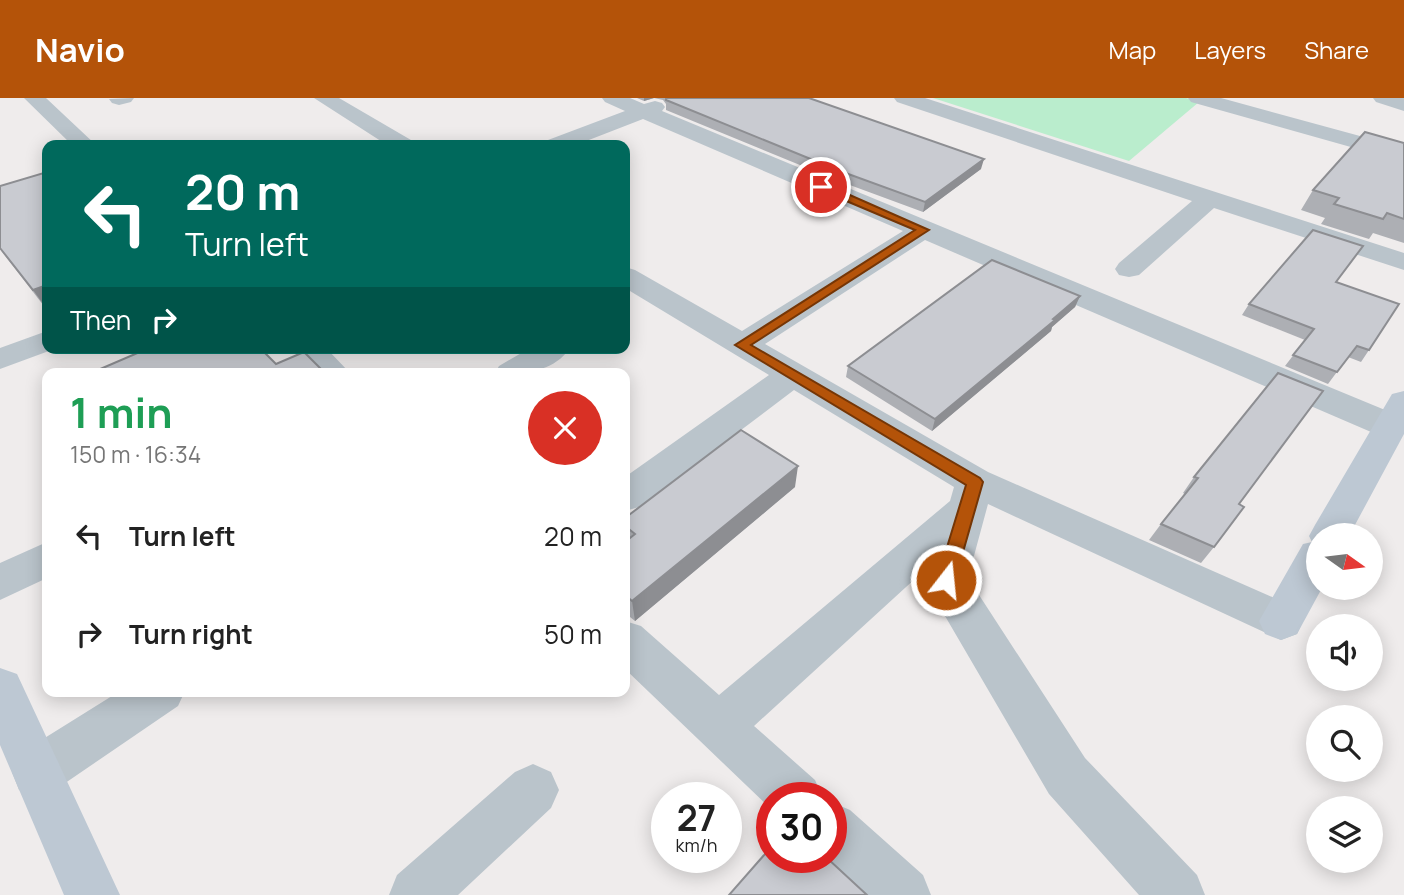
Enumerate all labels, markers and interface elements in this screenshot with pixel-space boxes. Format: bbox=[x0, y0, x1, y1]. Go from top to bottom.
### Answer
text: Navio bbox=[35, 27, 125, 72]
text: Map bbox=[1109, 33, 1156, 66]
text: Layers bbox=[1194, 33, 1266, 66]
text: Share bbox=[1304, 33, 1369, 66]
pin bbox=[791, 157, 851, 217]
text: 20 m bbox=[185, 158, 300, 225]
icon: left bbox=[70, 168, 161, 259]
icon: arrive bbox=[802, 168, 840, 206]
text: Turn left bbox=[185, 222, 309, 266]
icon: right bbox=[145, 301, 183, 339]
text: Then bbox=[70, 302, 131, 338]
text: 1 min bbox=[70, 383, 173, 441]
button: close bbox=[528, 391, 602, 465]
text: 150 m · 16:34 bbox=[70, 438, 201, 470]
icon: left bbox=[70, 517, 108, 555]
text: Turn left bbox=[129, 518, 236, 554]
text: 20 m bbox=[544, 518, 602, 554]
north arrow bbox=[1306, 523, 1382, 600]
map controls bbox=[1306, 523, 1383, 873]
position arrow bbox=[909, 543, 983, 617]
button: sound bbox=[1306, 614, 1383, 691]
icon: right bbox=[70, 615, 108, 653]
text: Turn right bbox=[129, 616, 253, 652]
text: 50 m bbox=[544, 616, 602, 652]
button: search bbox=[1306, 705, 1383, 782]
speed limit sign: 30 bbox=[756, 782, 847, 873]
text: 27 bbox=[677, 794, 716, 842]
button: layers bbox=[1306, 796, 1383, 873]
text: km/h bbox=[676, 833, 717, 857]

